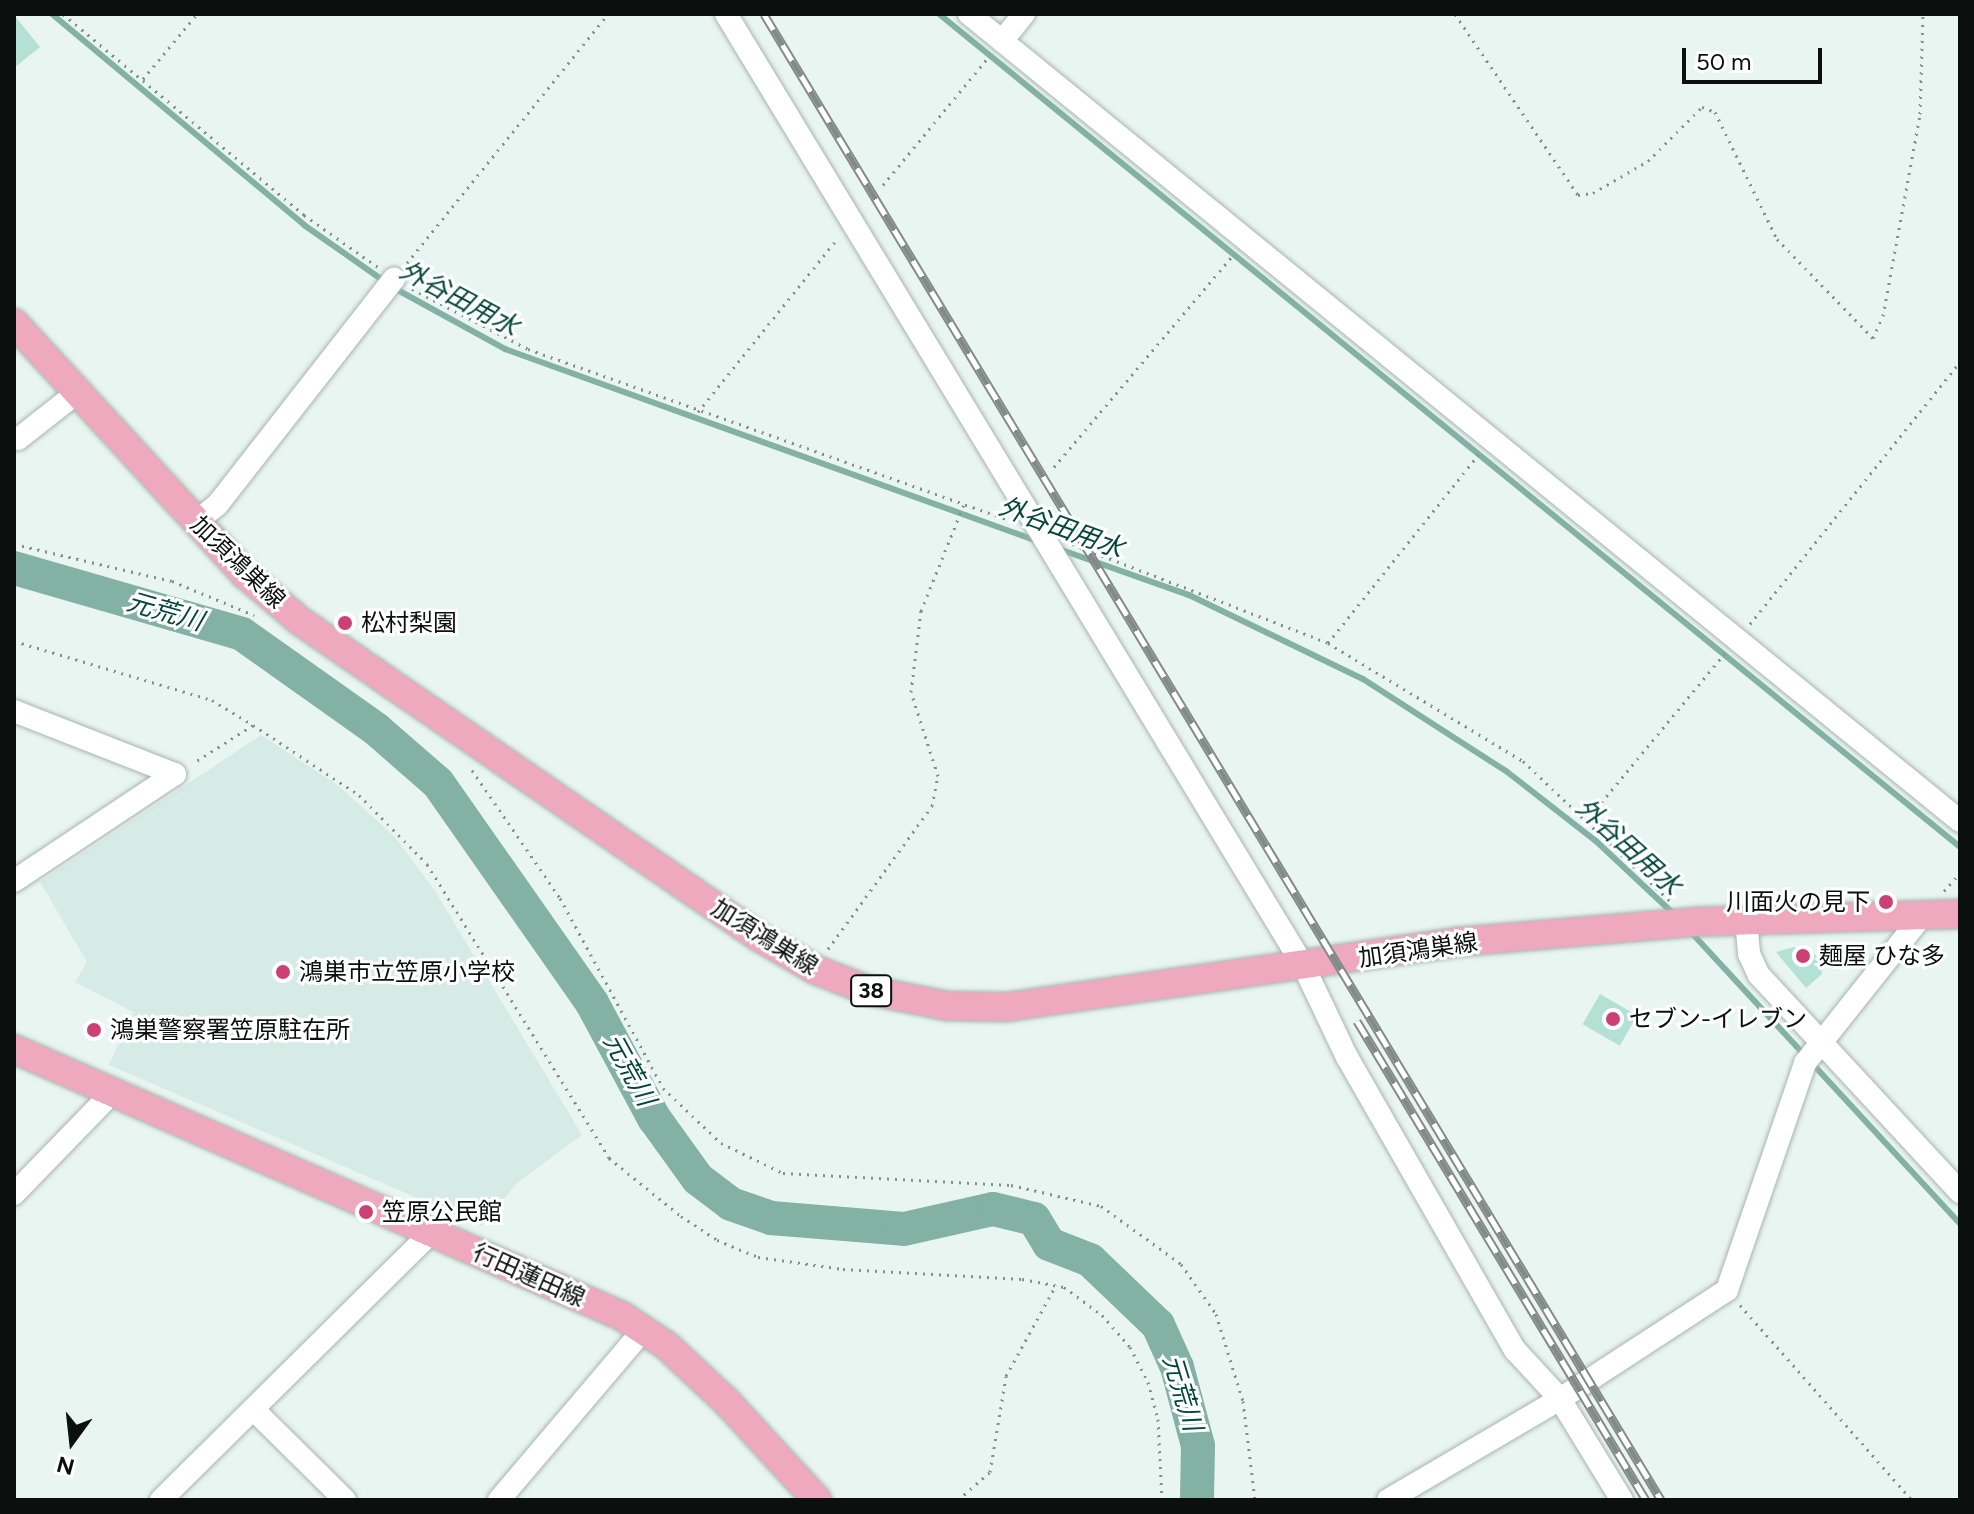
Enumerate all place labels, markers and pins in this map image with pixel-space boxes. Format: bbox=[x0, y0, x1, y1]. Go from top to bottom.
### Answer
place label: 松村梨園 bbox=[361, 609, 457, 637]
marker: 松村梨園 bbox=[336, 614, 354, 632]
place label: 川面火の見下 bbox=[1726, 888, 1870, 916]
marker: 川面火の見下 bbox=[1877, 893, 1895, 911]
place label: 麺屋 ひな多 bbox=[1819, 942, 1945, 970]
marker: 麺屋 ひな多 bbox=[1794, 947, 1812, 965]
place label: 鴻巣市立笠原小学校 bbox=[299, 958, 515, 986]
marker: 鴻巣市立笠原小学校 bbox=[274, 963, 292, 981]
place label: セブン-イレブン bbox=[1629, 1005, 1807, 1033]
marker: セブン-イレブン bbox=[1604, 1010, 1622, 1028]
place label: 鴻巣警察署笠原駐在所 bbox=[110, 1016, 350, 1044]
marker: 鴻巣警察署笠原駐在所 bbox=[85, 1021, 103, 1039]
place label: 笠原公民館 bbox=[382, 1198, 502, 1226]
marker: 笠原公民館 bbox=[357, 1203, 375, 1221]

